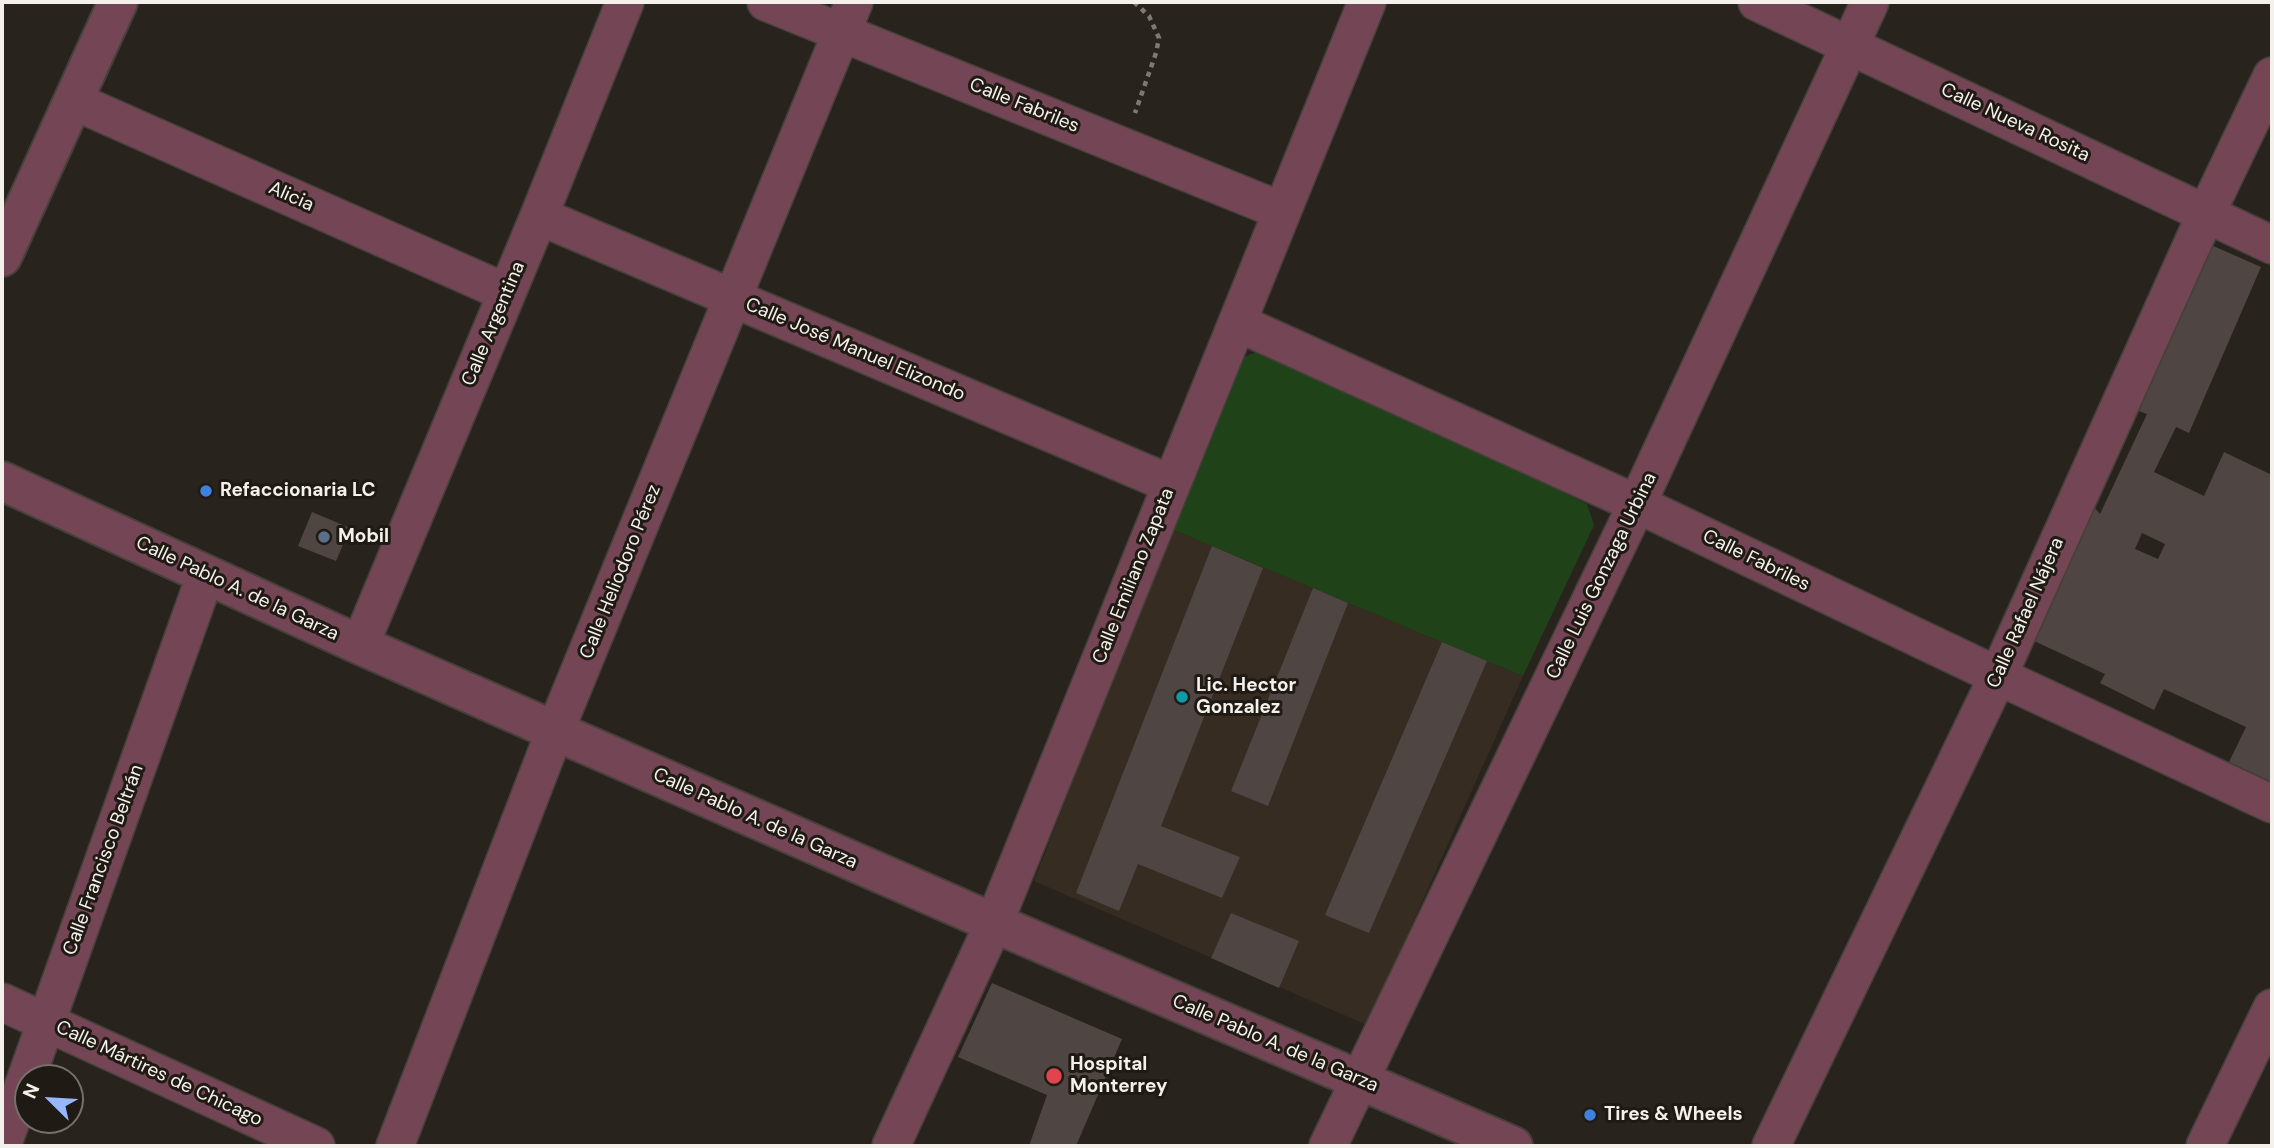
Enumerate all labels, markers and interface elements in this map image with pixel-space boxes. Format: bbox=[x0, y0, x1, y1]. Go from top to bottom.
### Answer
street label: Calle Fabriles bbox=[966, 74, 1082, 138]
street label: Calle Nueva Rosita bbox=[1937, 79, 2093, 167]
street label: Alicia bbox=[265, 177, 317, 217]
street label: Calle Argentina bbox=[458, 258, 530, 390]
street label: Calle José Manuel Elizondo bbox=[742, 293, 968, 407]
street label: Calle Luis Gonzaga Urbina bbox=[1542, 469, 1662, 683]
place label: Refaccionaria LC bbox=[220, 480, 375, 502]
street label: Calle Heliodoro Pérez bbox=[576, 482, 666, 662]
marker: Refaccionaria LC bbox=[198, 483, 214, 499]
street label: Calle Emiliano Zapata bbox=[1088, 485, 1180, 667]
street label: Calle Fabriles bbox=[1699, 525, 1813, 597]
place label: Mobil bbox=[338, 526, 389, 548]
marker: Mobil bbox=[316, 529, 332, 545]
street label: Calle Pablo A. de la Garza bbox=[132, 532, 342, 646]
street label: Calle Rafael Nájera bbox=[1983, 534, 2069, 692]
place label: Lic. Hector Gonzalez bbox=[1196, 675, 1296, 719]
marker: Lic. Hector Gonzalez bbox=[1174, 689, 1190, 705]
street label: Calle Francisco Beltrán bbox=[59, 762, 149, 958]
street label: Calle Pablo A. de la Garza bbox=[649, 764, 861, 874]
street label: Calle Pablo A. de la Garza bbox=[1169, 990, 1381, 1098]
street label: Calle Mártires de Chicago bbox=[52, 1016, 266, 1132]
place label: Hospital Monterrey bbox=[1070, 1054, 1167, 1098]
north arrow bbox=[14, 1064, 84, 1134]
marker: Hospital Monterrey bbox=[1044, 1066, 1064, 1086]
text: N bbox=[17, 1080, 45, 1102]
place label: Tires & Wheels bbox=[1604, 1104, 1743, 1126]
marker: Tires & Wheels bbox=[1582, 1107, 1598, 1123]

